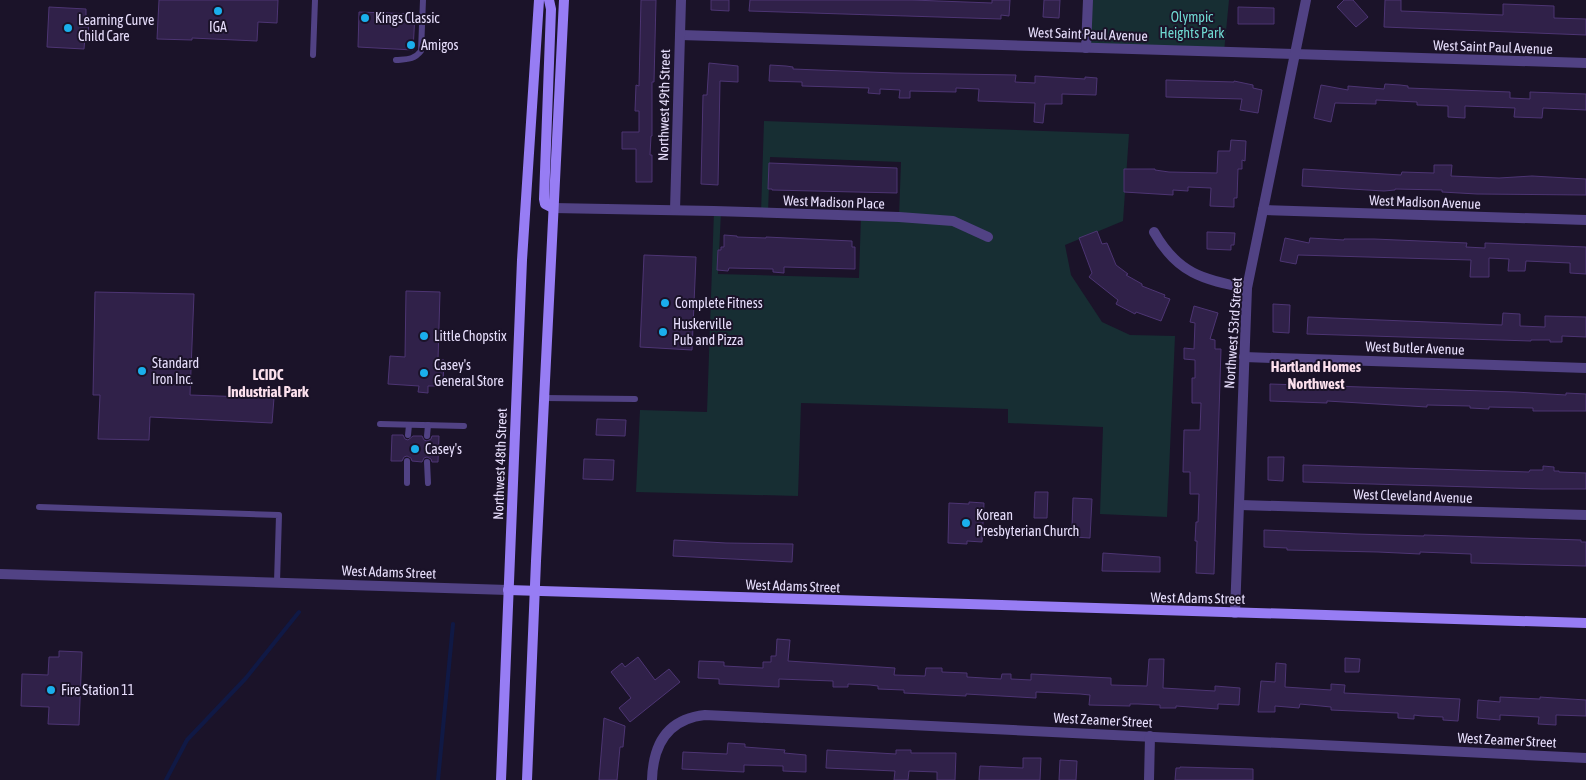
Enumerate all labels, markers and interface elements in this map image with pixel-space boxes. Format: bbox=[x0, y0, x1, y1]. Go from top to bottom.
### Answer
marker: IGA bbox=[212, 5, 224, 17]
park label: Olympic Heights Park bbox=[1160, 9, 1224, 41]
place label: Kings Classic bbox=[375, 10, 440, 26]
place label: Learning Curve Child Care bbox=[78, 12, 154, 44]
marker: Kings Classic bbox=[359, 12, 371, 24]
place label: IGA bbox=[209, 19, 227, 35]
marker: Learning Curve Child Care bbox=[62, 22, 74, 34]
street label: West Saint Paul Avenue bbox=[1028, 24, 1148, 44]
place label: Amigos bbox=[421, 37, 458, 53]
street label: West Saint Paul Avenue bbox=[1433, 37, 1553, 57]
marker: Amigos bbox=[405, 39, 417, 51]
street label: Northwest 49th Street bbox=[655, 49, 673, 161]
street label: West Madison Place bbox=[783, 192, 885, 212]
street label: West Madison Avenue bbox=[1369, 192, 1481, 212]
street label: Northwest 53rd Street bbox=[1221, 277, 1245, 389]
place label: Complete Fitness bbox=[675, 295, 763, 311]
marker: Complete Fitness bbox=[659, 297, 671, 309]
place label: Huskerville Pub and Pizza bbox=[673, 316, 743, 348]
marker: Huskerville Pub and Pizza bbox=[657, 326, 669, 338]
place label: Little Chopstix bbox=[434, 328, 507, 344]
marker: Little Chopstix bbox=[418, 330, 430, 342]
street label: West Butler Avenue bbox=[1365, 338, 1465, 358]
place label: Standard Iron Inc. bbox=[152, 355, 199, 387]
place label: Casey's General Store bbox=[434, 357, 504, 389]
district label: Hartland Homes Northwest bbox=[1271, 358, 1362, 392]
marker: Standard Iron Inc. bbox=[136, 365, 148, 377]
district label: LCIDC Industrial Park bbox=[227, 366, 309, 400]
marker: Casey's General Store bbox=[418, 367, 430, 379]
street label: Northwest 48th Street bbox=[490, 408, 510, 520]
place label: Casey's bbox=[425, 441, 462, 457]
marker: Casey's bbox=[409, 443, 421, 455]
street label: West Cleveland Avenue bbox=[1353, 486, 1473, 506]
place label: Korean Presbyterian Church bbox=[976, 507, 1079, 539]
marker: Korean Presbyterian Church bbox=[960, 517, 972, 529]
street label: West Adams Street bbox=[341, 562, 437, 582]
street label: West Adams Street bbox=[745, 576, 841, 596]
street label: West Adams Street bbox=[1151, 589, 1245, 607]
place label: Fire Station 11 bbox=[61, 682, 134, 698]
marker: Fire Station 11 bbox=[45, 684, 57, 696]
street label: West Zeamer Street bbox=[1053, 709, 1153, 731]
street label: West Zeamer Street bbox=[1457, 729, 1557, 751]

